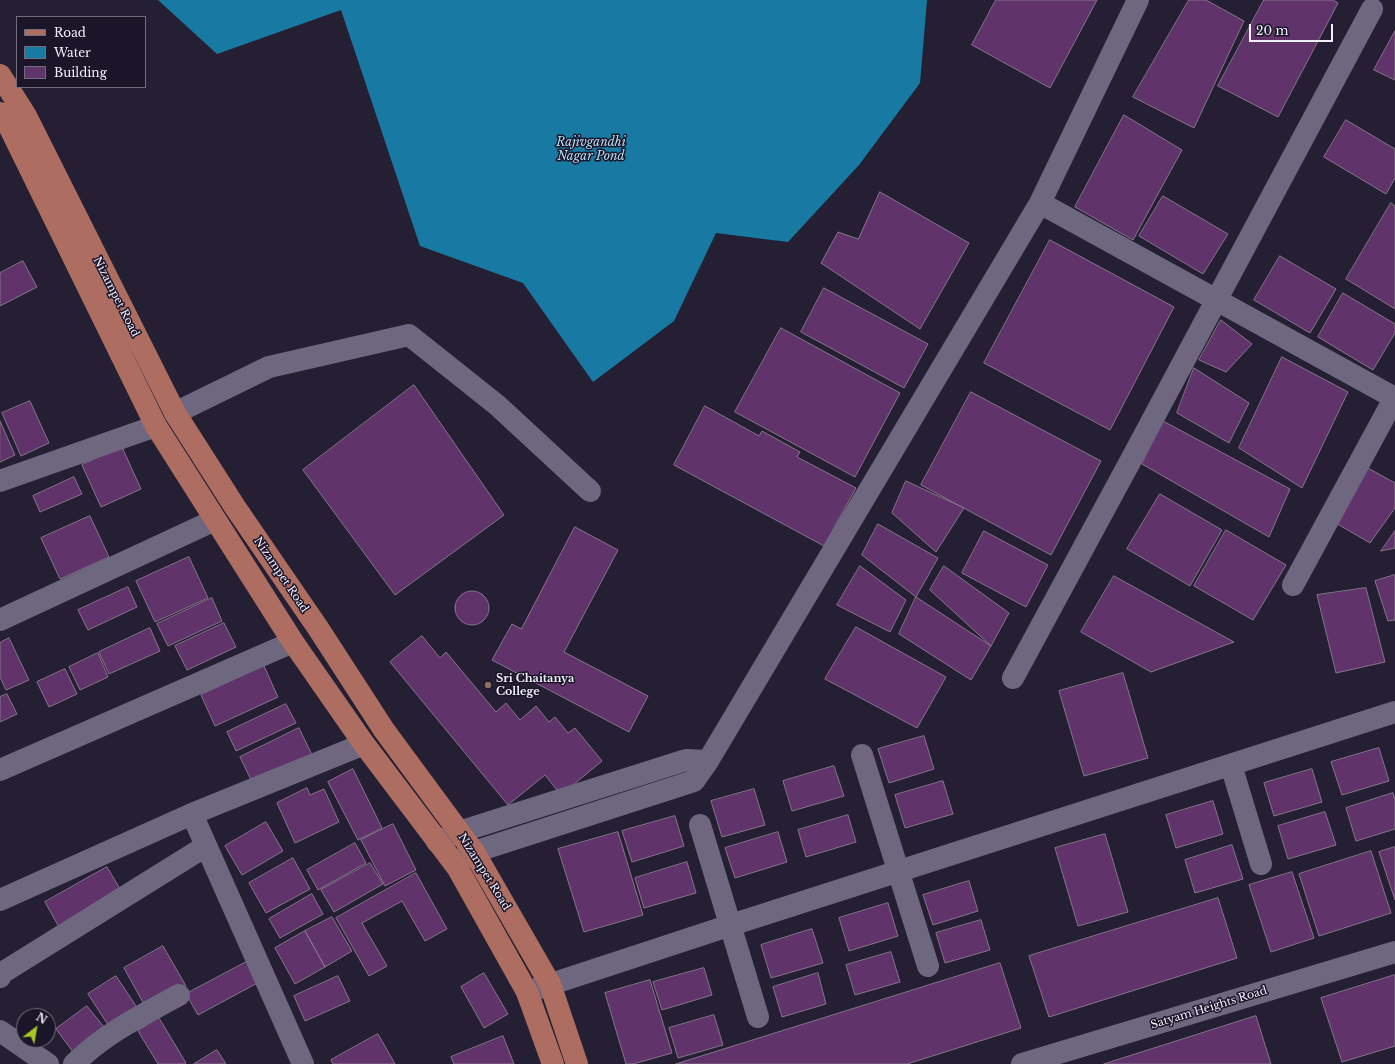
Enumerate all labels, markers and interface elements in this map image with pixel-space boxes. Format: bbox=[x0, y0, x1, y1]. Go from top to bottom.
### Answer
legend bbox=[16, 16, 146, 88]
scale bar bbox=[1251, 16, 1335, 42]
text: 20 m bbox=[1256, 23, 1288, 38]
text: Road bbox=[54, 25, 86, 40]
text: Water bbox=[54, 45, 91, 60]
text: Building bbox=[54, 65, 107, 80]
water label: Rajivgandhi Nagar Pond bbox=[556, 136, 626, 164]
street label: Nizampet Road bbox=[90, 255, 142, 339]
street label: Nizampet Road bbox=[251, 535, 311, 615]
place label: Sri Chaitanya College bbox=[496, 672, 574, 698]
marker: Sri Chaitanya College bbox=[483, 680, 493, 690]
street label: Nizampet Road bbox=[455, 831, 513, 913]
street label: Satyam Heights Road bbox=[1149, 984, 1269, 1032]
north arrow bbox=[16, 1008, 56, 1048]
text: N bbox=[34, 1010, 50, 1027]

